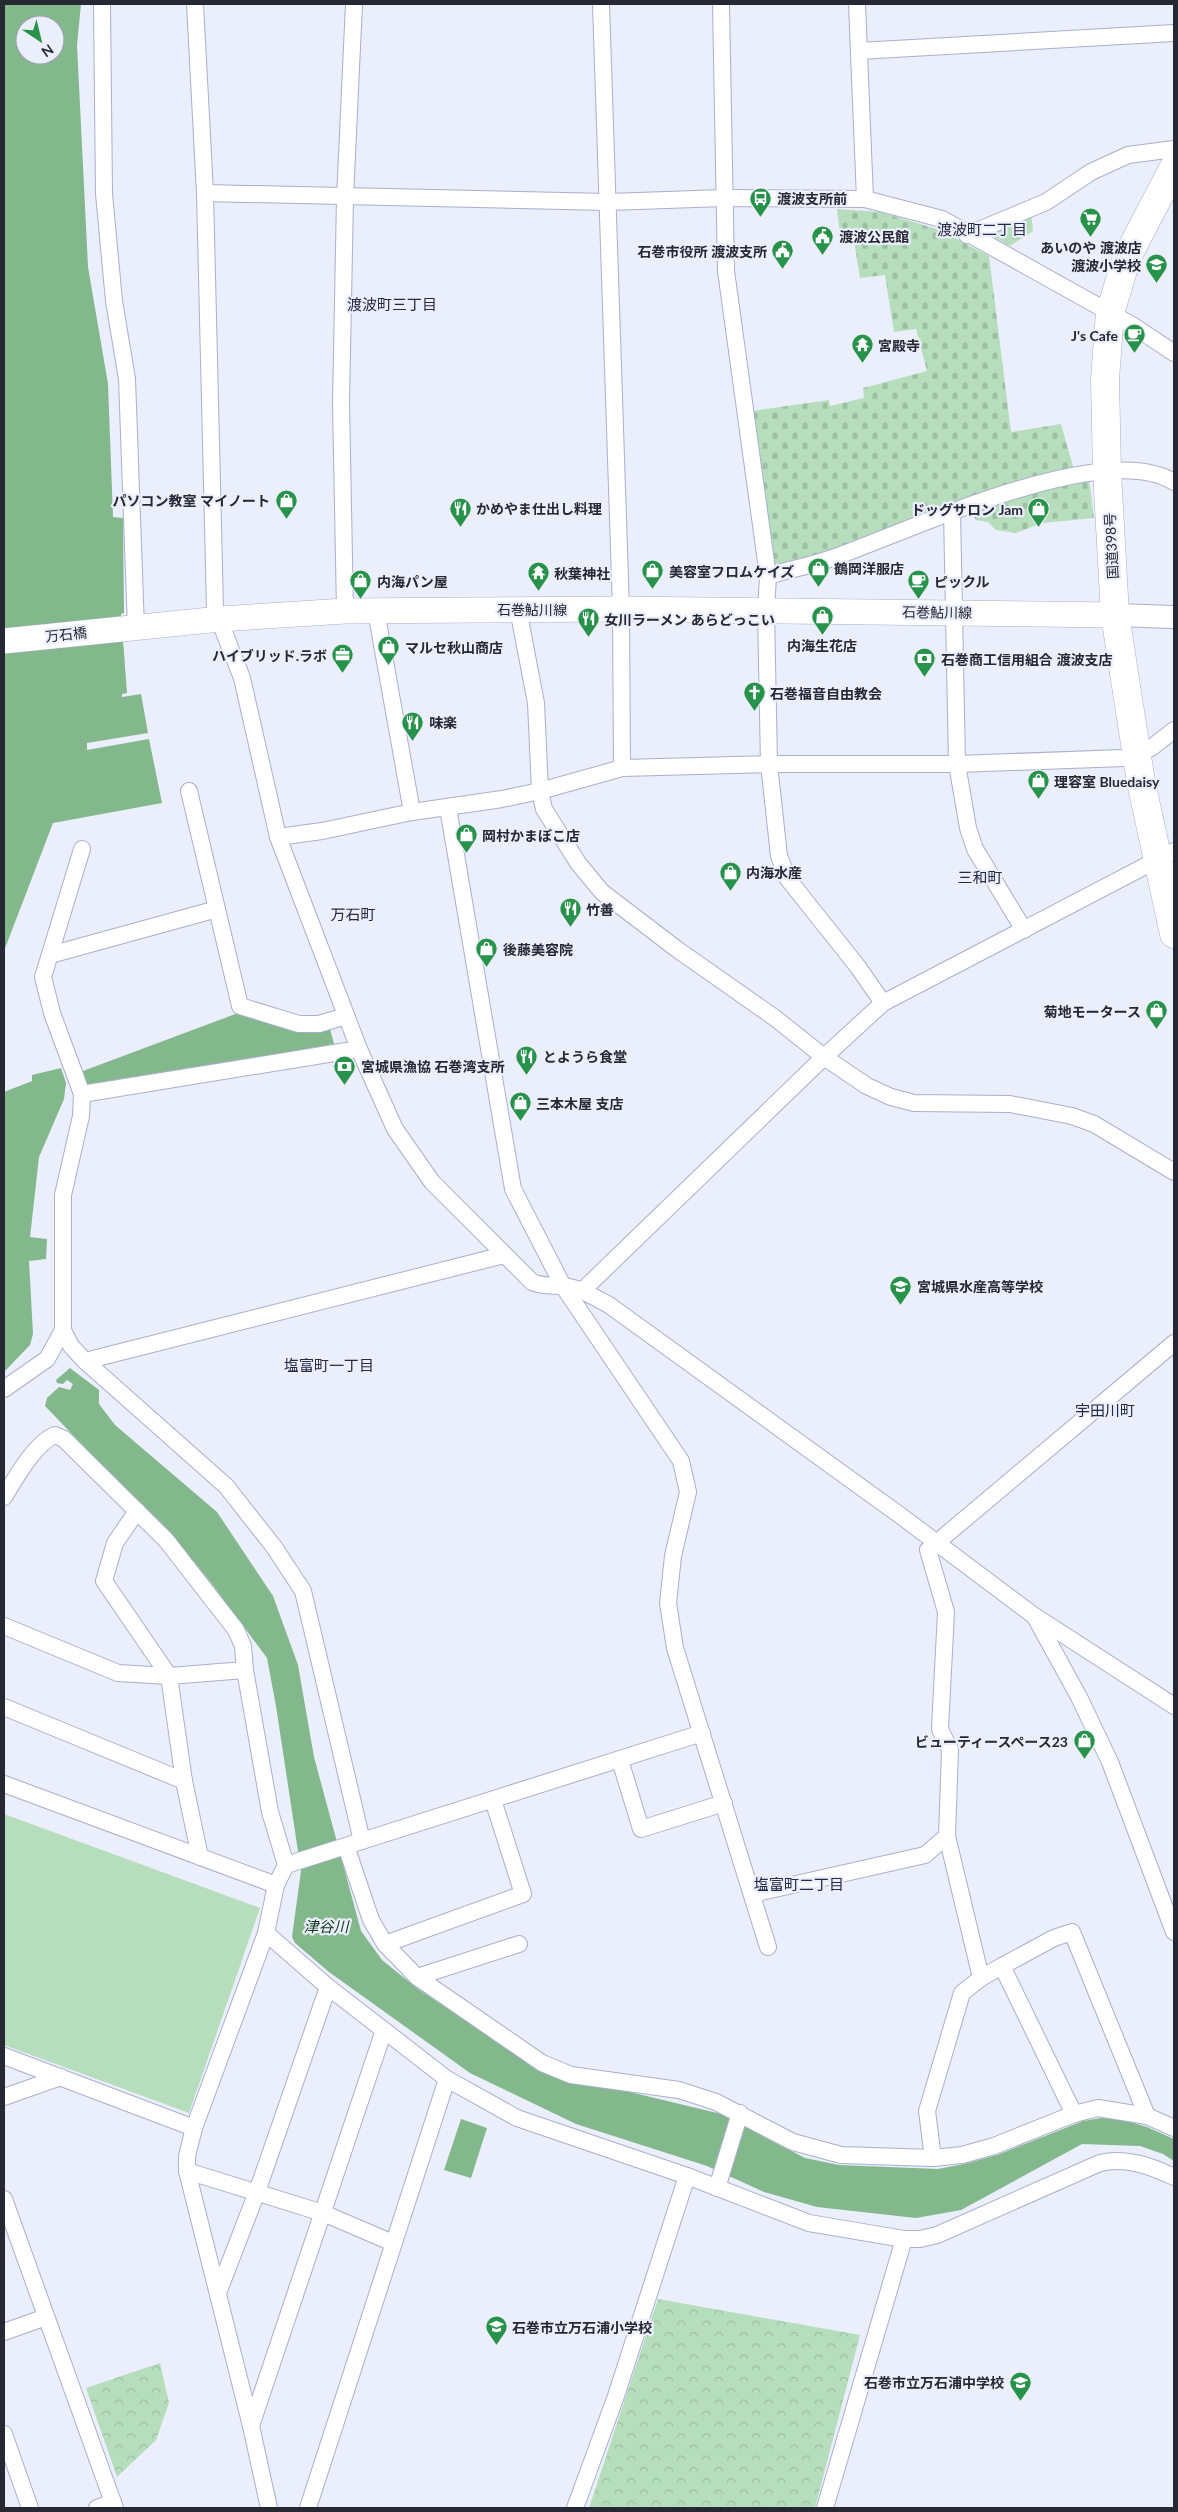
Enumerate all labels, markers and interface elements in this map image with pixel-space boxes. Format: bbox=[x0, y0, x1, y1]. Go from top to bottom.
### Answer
north arrow bbox=[15, 15, 65, 65]
text: N bbox=[38, 41, 57, 61]
bus stop icon: 渡波支所前 bbox=[749, 186, 773, 217]
place label: 渡波支所前 bbox=[777, 190, 847, 207]
supermarket icon: あいのや 渡波店 bbox=[1079, 207, 1103, 238]
district label: 渡波町二丁目 bbox=[937, 220, 1027, 238]
public building icon: 渡波公民館 bbox=[811, 224, 835, 255]
place label: 渡波公民館 bbox=[839, 228, 909, 245]
public building icon: 石巻市役所 渡波支所 bbox=[771, 239, 795, 270]
place label: あいのや 渡波店 bbox=[1040, 239, 1142, 256]
place label: 石巻市役所 渡波支所 bbox=[638, 243, 767, 260]
school or university icon: 渡波小学校 bbox=[1145, 253, 1169, 284]
place label: 渡波小学校 bbox=[1071, 257, 1141, 274]
district label: 渡波町三丁目 bbox=[347, 295, 437, 313]
cafe icon: J's Cafe bbox=[1122, 323, 1146, 354]
place label: J's Cafe bbox=[1071, 327, 1119, 344]
temple icon: 宮殿寺 bbox=[850, 333, 874, 364]
place label: 宮殿寺 bbox=[878, 337, 920, 354]
shop icon: パソコン教室 マイノート bbox=[274, 488, 298, 519]
place label: パソコン教室 マイノート bbox=[113, 492, 270, 509]
restaurant icon: かめやま仕出し料理 bbox=[448, 496, 472, 527]
shop icon: ドッグサロン Jam bbox=[1027, 497, 1051, 528]
place label: かめやま仕出し料理 bbox=[476, 500, 602, 517]
place label: ドッグサロン Jam bbox=[911, 501, 1023, 518]
street label: 国道398号 bbox=[1101, 512, 1121, 580]
shop icon: 鶴岡洋服店 bbox=[806, 556, 830, 587]
shop icon: 美容室フロムケイズ bbox=[641, 559, 665, 590]
place label: 鶴岡洋服店 bbox=[834, 560, 904, 577]
temple icon: 秋葉神社 bbox=[526, 561, 550, 592]
place label: 美容室フロムケイズ bbox=[669, 563, 794, 580]
place label: 秋葉神社 bbox=[554, 565, 610, 582]
shop icon: 内海パン屋 bbox=[349, 569, 373, 600]
cafe icon: ピックル bbox=[906, 569, 930, 600]
place label: 内海パン屋 bbox=[377, 573, 448, 590]
place label: ピックル bbox=[934, 573, 990, 590]
street label: 石巻鮎川線 bbox=[497, 601, 567, 618]
street label: 石巻鮎川線 bbox=[902, 603, 972, 621]
shop icon: 内海生花店 bbox=[810, 605, 834, 636]
restaurant icon: 女川ラーメン あらどっこい bbox=[576, 607, 600, 638]
place label: 女川ラーメン あらどっこい bbox=[604, 611, 775, 628]
street label: 万石橋 bbox=[44, 623, 88, 645]
shop icon: マルセ秋山商店 bbox=[377, 635, 401, 666]
place label: 内海生花店 bbox=[787, 637, 857, 654]
place label: マルセ秋山商店 bbox=[405, 639, 503, 656]
office icon: ハイブリッド.ラボ bbox=[331, 643, 355, 674]
place label: ハイブリッド.ラボ bbox=[212, 647, 327, 664]
bank icon: 石巻商工信用組合 渡波支店 bbox=[913, 647, 937, 678]
place label: 石巻商工信用組合 渡波支店 bbox=[941, 651, 1112, 668]
church icon: 石巻福音自由教会 bbox=[742, 681, 766, 712]
place label: 石巻福音自由教会 bbox=[770, 685, 882, 702]
restaurant icon: 味楽 bbox=[401, 710, 425, 741]
place label: 味楽 bbox=[429, 714, 457, 731]
shop icon: 理容室 Bluedaisy bbox=[1026, 769, 1050, 800]
place label: 理容室 Bluedaisy bbox=[1054, 773, 1160, 790]
shop icon: 岡村かまぼこ店 bbox=[454, 823, 478, 854]
place label: 岡村かまぼこ店 bbox=[482, 827, 580, 844]
shop icon: 内海水産 bbox=[718, 860, 742, 891]
place label: 内海水産 bbox=[746, 864, 802, 881]
district label: 三和町 bbox=[957, 868, 1003, 886]
restaurant icon: 竹善 bbox=[558, 897, 582, 928]
place label: 竹善 bbox=[586, 901, 614, 918]
district label: 万石町 bbox=[330, 905, 376, 923]
shop icon: 後藤美容院 bbox=[475, 937, 499, 968]
place label: 後藤美容院 bbox=[503, 941, 573, 958]
shop icon: 菊地モータース bbox=[1145, 999, 1169, 1030]
place label: 菊地モータース bbox=[1044, 1003, 1141, 1020]
restaurant icon: とようら食堂 bbox=[515, 1044, 539, 1075]
place label: とようら食堂 bbox=[543, 1048, 627, 1065]
bank icon: 宮城県漁協 石巻湾支所 bbox=[333, 1054, 357, 1085]
place label: 宮城県漁協 石巻湾支所 bbox=[361, 1058, 504, 1075]
shop icon: 三本木屋 支店 bbox=[508, 1091, 532, 1122]
place label: 三本木屋 支店 bbox=[536, 1095, 623, 1112]
school or university icon: 宮城県水産高等学校 bbox=[889, 1274, 913, 1305]
place label: 宮城県水産高等学校 bbox=[917, 1278, 1043, 1295]
district label: 塩富町一丁目 bbox=[284, 1356, 374, 1374]
district label: 宇田川町 bbox=[1075, 1401, 1135, 1419]
shop icon: ビューティースペース23 bbox=[1072, 1729, 1096, 1760]
place label: ビューティースペース23 bbox=[915, 1733, 1068, 1750]
district label: 塩富町二丁目 bbox=[754, 1875, 844, 1893]
water label: 津谷川 bbox=[303, 1917, 350, 1935]
school or university icon: 石巻市立万石浦小学校 bbox=[484, 2315, 508, 2346]
place label: 石巻市立万石浦小学校 bbox=[512, 2319, 652, 2336]
school or university icon: 石巻市立万石浦中学校 bbox=[1008, 2370, 1032, 2401]
place label: 石巻市立万石浦中学校 bbox=[864, 2374, 1004, 2391]

